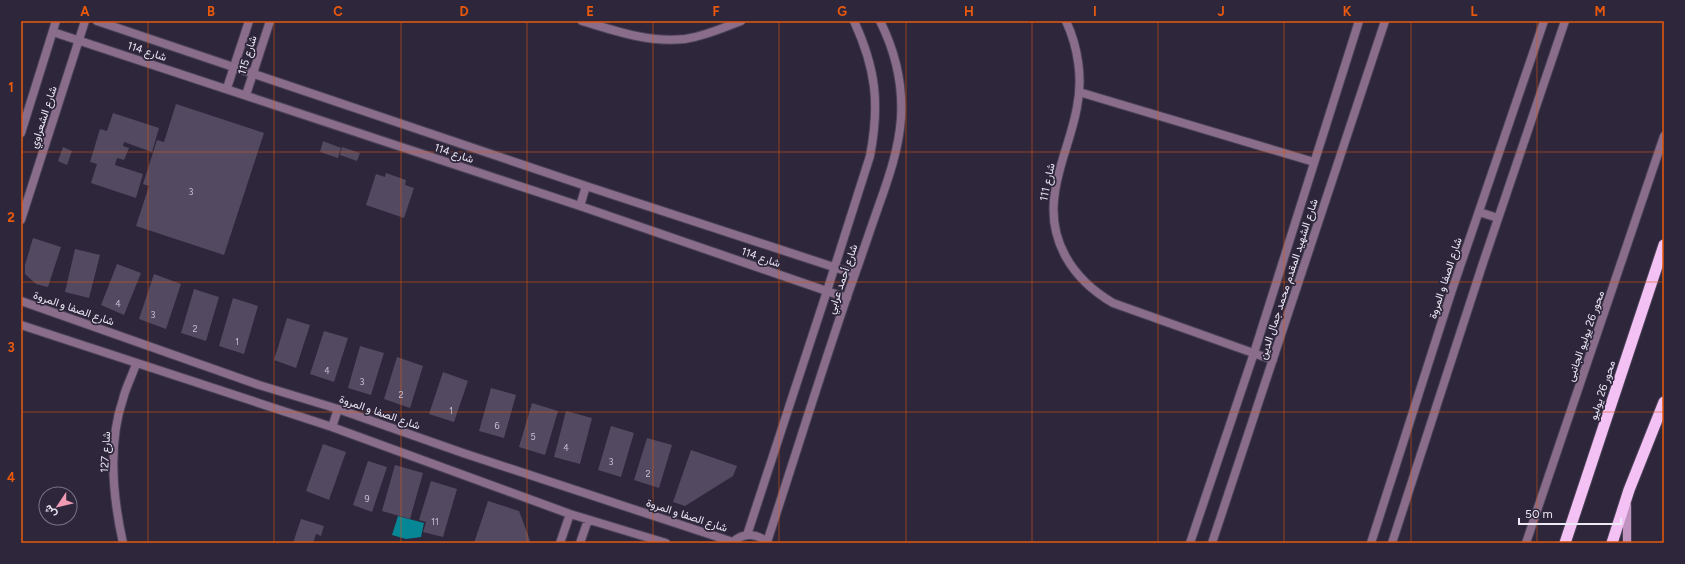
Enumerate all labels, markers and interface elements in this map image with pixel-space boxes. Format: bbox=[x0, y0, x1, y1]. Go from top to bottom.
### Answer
text: A bbox=[80, 4, 90, 19]
text: B bbox=[207, 4, 215, 19]
text: C bbox=[333, 4, 343, 19]
text: D bbox=[459, 4, 469, 19]
text: E bbox=[586, 4, 594, 19]
text: F bbox=[712, 4, 720, 19]
text: G bbox=[837, 4, 847, 19]
text: H bbox=[964, 4, 974, 19]
text: I bbox=[1093, 4, 1097, 19]
text: J bbox=[1217, 4, 1225, 19]
text: K bbox=[1343, 4, 1352, 19]
text: L bbox=[1471, 4, 1478, 19]
text: M bbox=[1594, 4, 1606, 19]
street label: شارع 115 bbox=[235, 34, 261, 77]
street label: شارع 114 bbox=[125, 39, 169, 65]
text: 1 bbox=[8, 80, 14, 95]
street label: شارع الشعراوي bbox=[27, 84, 63, 151]
street label: شارع 114 bbox=[432, 141, 476, 167]
street label: شارع 111 bbox=[1037, 162, 1059, 202]
house number: 3 bbox=[189, 186, 194, 197]
street label: شارع الشهيد المقدم محمد جمال الدين bbox=[1256, 197, 1322, 362]
text: 2 bbox=[7, 210, 15, 225]
street label: شارع الصفا و المروة bbox=[1426, 236, 1466, 321]
street label: شارع أحمد عرابي bbox=[824, 242, 863, 317]
street label: شارع 114 bbox=[739, 245, 783, 271]
street label: شارع الصفا و المروة bbox=[31, 289, 116, 329]
street label: محور 26 يوليو الجانبى bbox=[1564, 289, 1607, 383]
house number: 4 bbox=[115, 298, 121, 309]
house number: 3 bbox=[151, 309, 156, 320]
house number: 2 bbox=[192, 323, 198, 334]
house number: 1 bbox=[235, 336, 239, 347]
text: 3 bbox=[7, 340, 15, 355]
street label: محور 26 يوليو bbox=[1587, 359, 1618, 421]
house number: 4 bbox=[324, 365, 330, 376]
house number: 3 bbox=[360, 376, 365, 387]
house number: 2 bbox=[398, 389, 404, 400]
street label: شارع الصفا و المروة bbox=[337, 393, 422, 433]
house number: 1 bbox=[449, 405, 453, 416]
house number: 6 bbox=[494, 420, 500, 431]
street label: شارع 127 bbox=[98, 431, 114, 473]
house number: 5 bbox=[530, 431, 536, 442]
house number: 4 bbox=[563, 442, 569, 453]
house number: 3 bbox=[609, 456, 614, 467]
house number: 2 bbox=[645, 468, 651, 479]
text: 4 bbox=[7, 470, 15, 485]
north arrow bbox=[38, 486, 78, 526]
house number: 9 bbox=[364, 493, 370, 504]
street label: شارع الصفا و المروة bbox=[644, 496, 729, 536]
scale bar bbox=[1519, 500, 1621, 526]
text: ش bbox=[41, 502, 59, 521]
text: 50 m bbox=[1525, 507, 1553, 521]
house number: 11 bbox=[431, 516, 439, 527]

